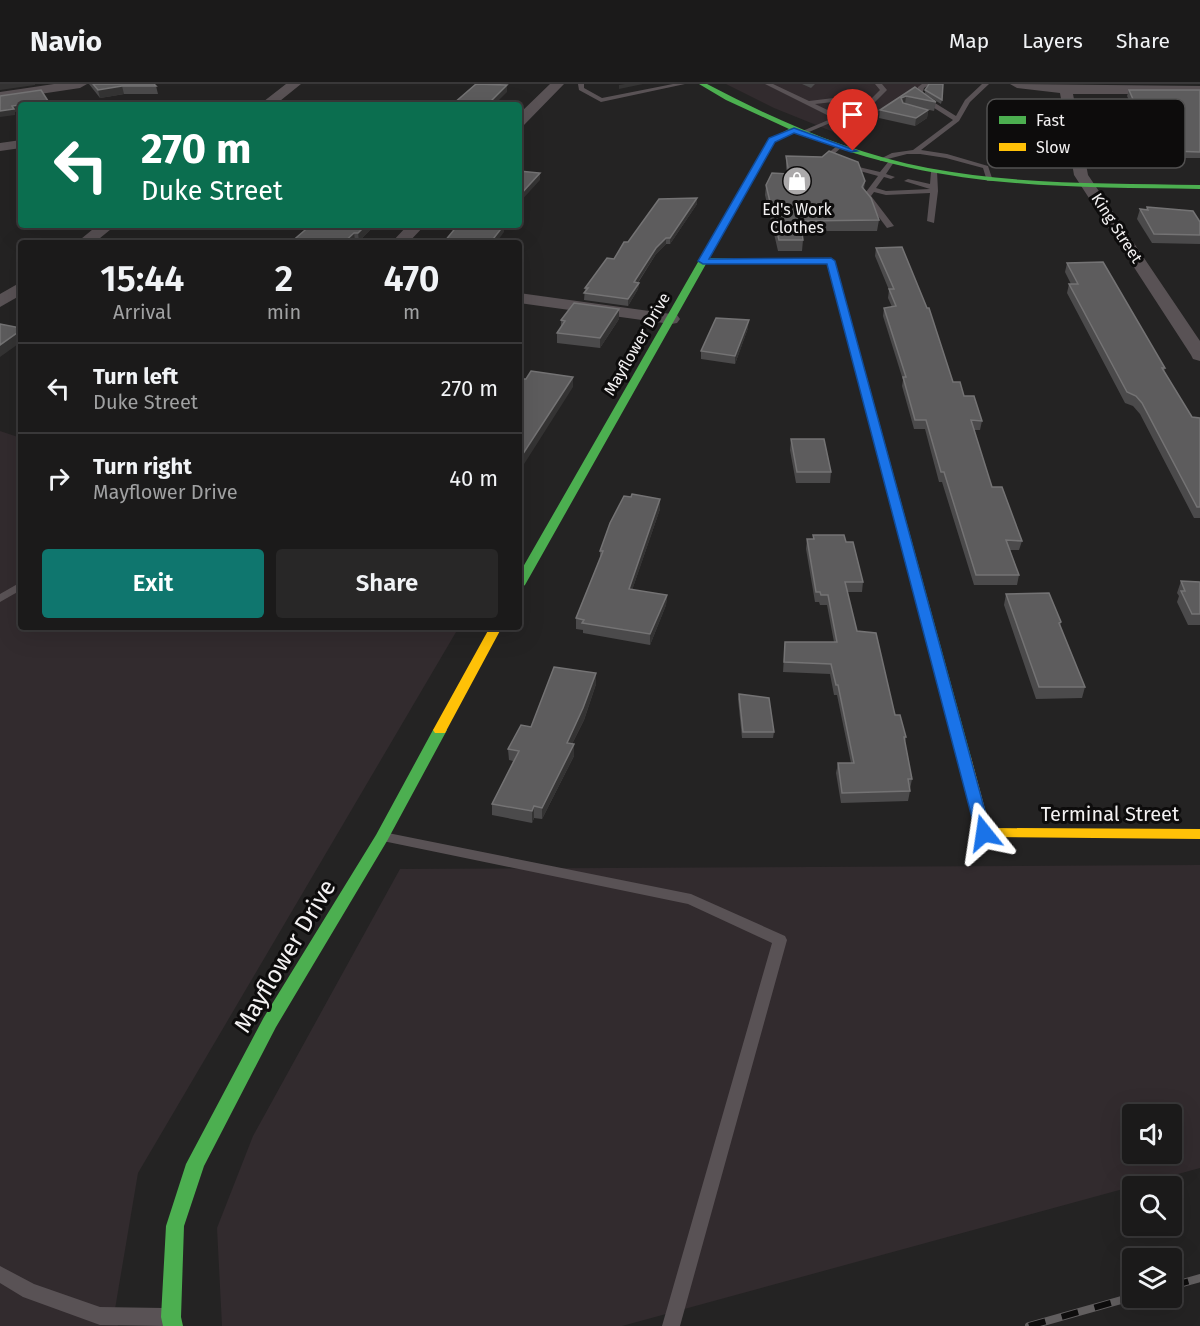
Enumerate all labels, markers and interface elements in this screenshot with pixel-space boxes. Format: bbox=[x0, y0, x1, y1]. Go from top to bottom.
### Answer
text: Navio bbox=[30, 25, 102, 58]
text: Map bbox=[949, 28, 989, 54]
text: Layers bbox=[1022, 28, 1083, 54]
text: Share bbox=[1116, 28, 1170, 54]
pin bbox=[827, 89, 878, 151]
icon: arrive bbox=[836, 98, 869, 131]
legend bbox=[987, 99, 1185, 168]
text: Fast bbox=[1036, 111, 1065, 130]
text: 270 m bbox=[141, 124, 252, 174]
icon: left bbox=[42, 126, 120, 204]
text: Slow bbox=[1036, 138, 1071, 157]
shop icon: Ed's Work Clothes bbox=[781, 165, 813, 197]
text: Duke Street bbox=[141, 175, 283, 207]
street label: King Street bbox=[1087, 190, 1147, 267]
place label: Ed's Work Clothes bbox=[762, 200, 833, 237]
text: 15:44 bbox=[100, 257, 184, 301]
text: 2 bbox=[275, 257, 293, 301]
text: 470 bbox=[383, 257, 440, 301]
street label: Mayflower Drive bbox=[600, 289, 674, 399]
text: Arrival bbox=[113, 300, 172, 324]
text: min bbox=[267, 300, 301, 324]
text: m bbox=[403, 300, 420, 324]
text: Turn left bbox=[93, 363, 178, 390]
icon: left bbox=[42, 372, 75, 405]
text: 270 m bbox=[441, 375, 498, 402]
text: Duke Street bbox=[93, 390, 198, 414]
text: Turn right bbox=[93, 453, 192, 480]
icon: right bbox=[42, 462, 75, 495]
text: 40 m bbox=[449, 465, 498, 492]
text: Mayflower Drive bbox=[93, 480, 238, 504]
button: Exit bbox=[42, 549, 264, 618]
button: Share bbox=[276, 549, 498, 618]
position arrow bbox=[952, 801, 1016, 865]
street label: Terminal Street bbox=[1041, 802, 1180, 826]
street label: Mayflower Drive bbox=[228, 874, 342, 1038]
map controls bbox=[1122, 1104, 1182, 1308]
button: sound bbox=[1122, 1104, 1182, 1164]
button: search bbox=[1122, 1176, 1182, 1236]
button: layers bbox=[1122, 1248, 1182, 1308]

